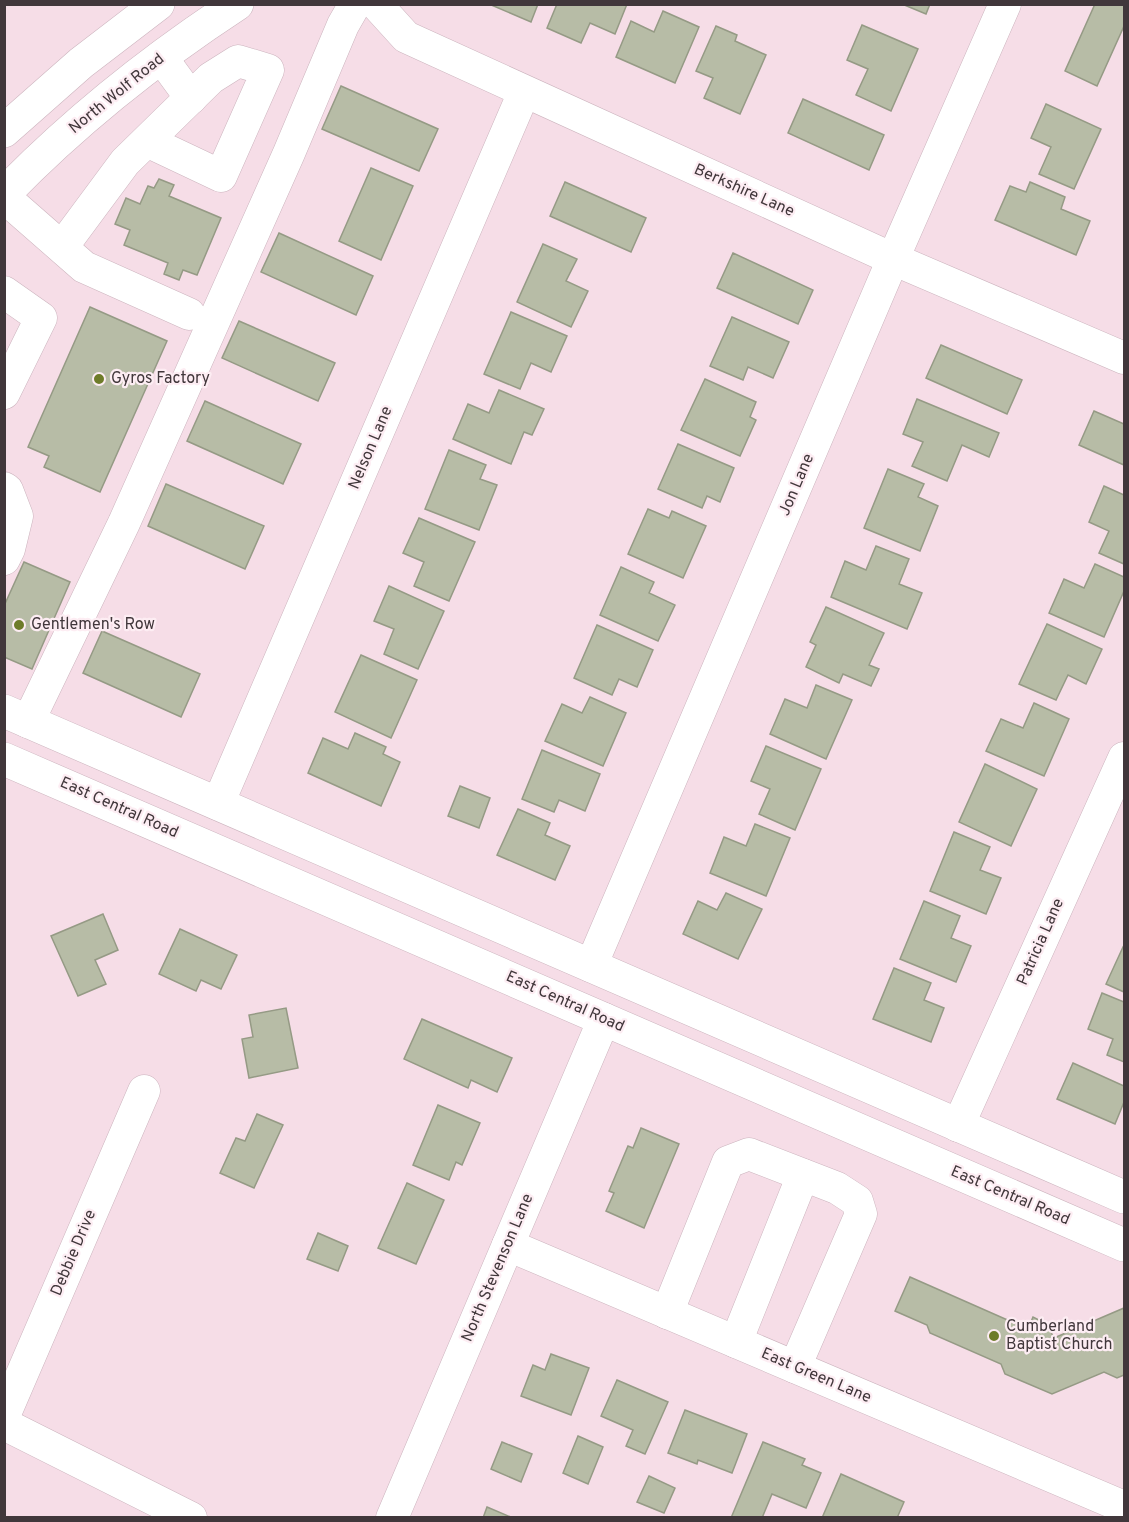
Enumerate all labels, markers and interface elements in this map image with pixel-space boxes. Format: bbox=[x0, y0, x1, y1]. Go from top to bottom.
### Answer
street label: North Wolf Road bbox=[65, 49, 169, 139]
street label: Berkshire Lane bbox=[691, 160, 797, 222]
place label: Gyros Factory bbox=[111, 369, 210, 389]
marker: Gyros Factory bbox=[92, 372, 106, 386]
street label: Nelson Lane bbox=[344, 403, 398, 493]
street label: Jon Lane bbox=[775, 451, 819, 519]
place label: Gentlemen's Row bbox=[31, 615, 155, 635]
marker: Gentlemen's Row bbox=[12, 618, 26, 632]
street label: East Central Road bbox=[57, 773, 181, 843]
street label: Patricia Lane bbox=[1013, 895, 1069, 989]
street label: East Central Road bbox=[503, 967, 627, 1037]
street label: East Central Road bbox=[947, 1162, 1073, 1230]
street label: North Stevenson Lane bbox=[458, 1191, 538, 1345]
street label: Debbie Drive bbox=[47, 1207, 101, 1299]
place label: Cumberland Baptist Church bbox=[1006, 1317, 1112, 1355]
marker: Cumberland Baptist Church bbox=[987, 1329, 1001, 1343]
street label: East Green Lane bbox=[758, 1344, 874, 1408]

